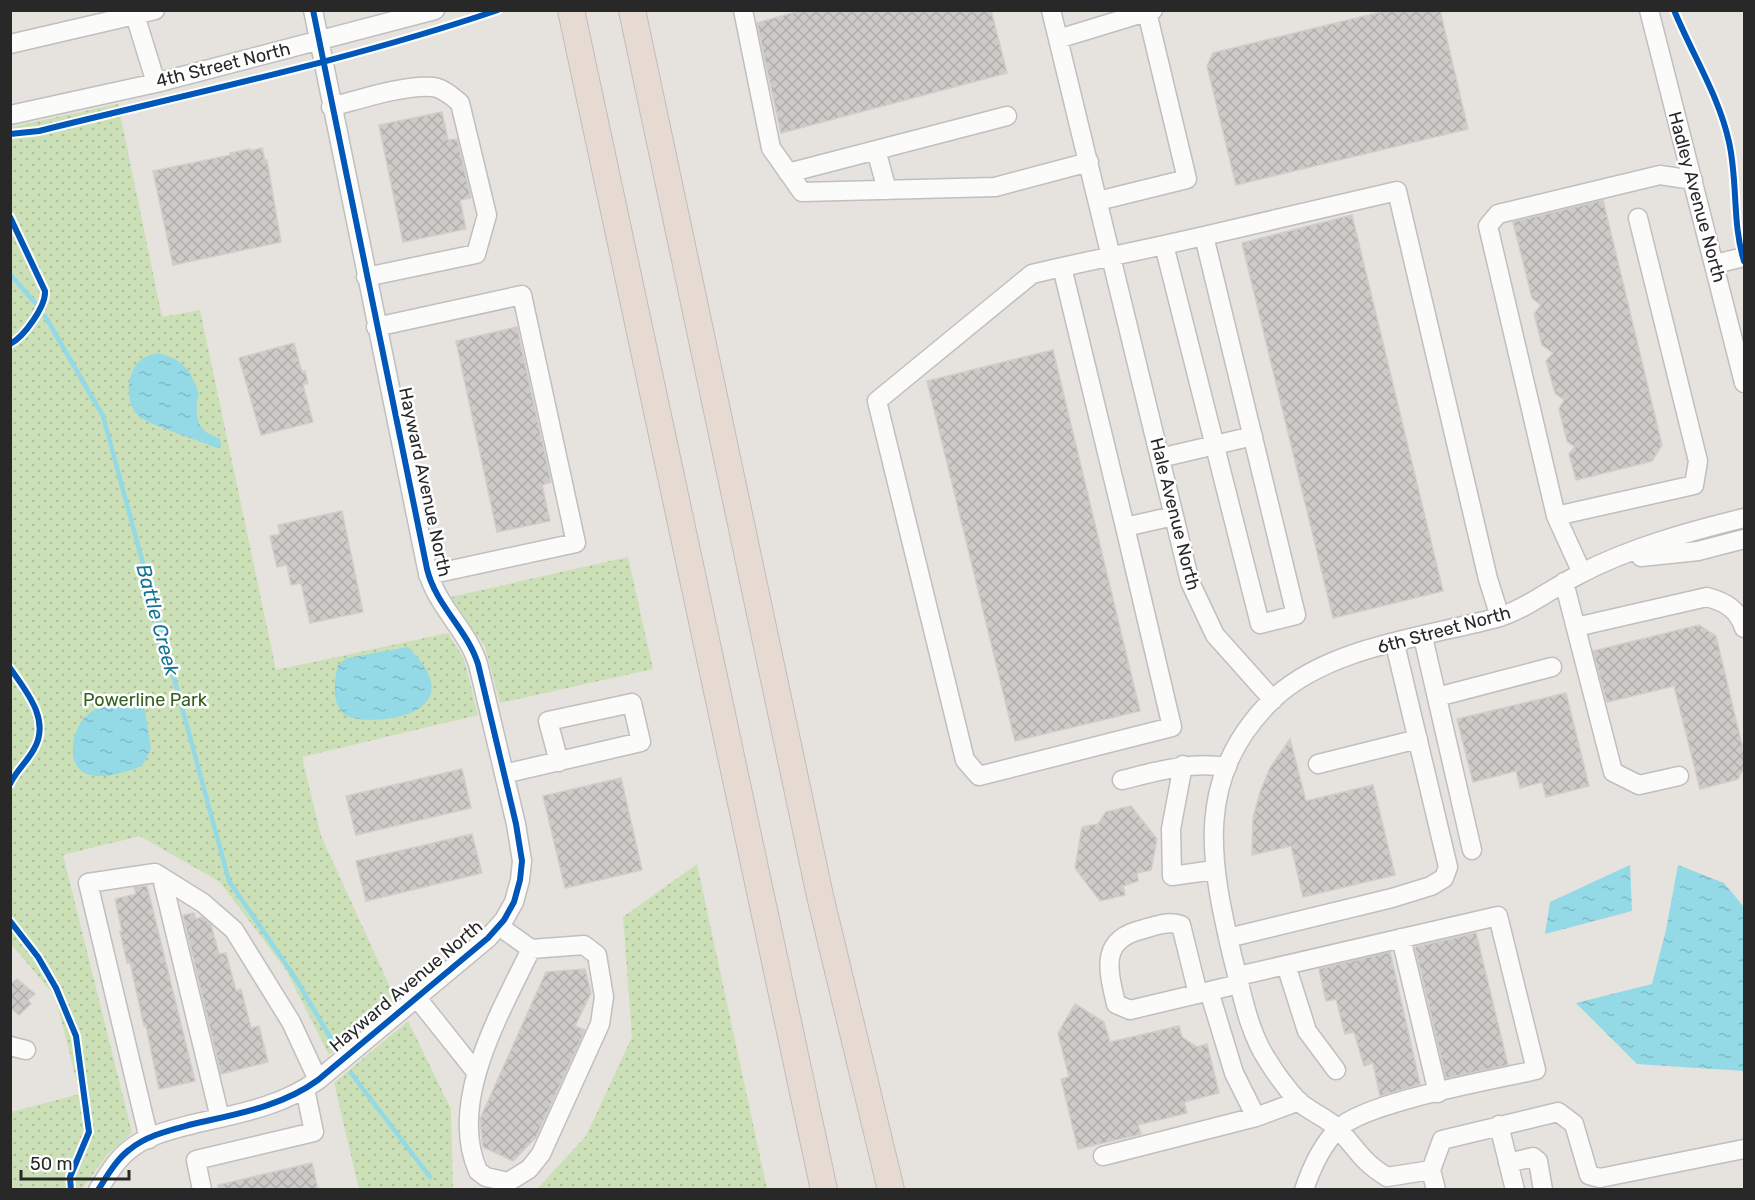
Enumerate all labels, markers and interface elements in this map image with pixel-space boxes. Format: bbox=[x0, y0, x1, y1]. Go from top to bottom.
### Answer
street label: 4th Street North bbox=[154, 38, 292, 92]
street label: Hadley Avenue North bbox=[1664, 109, 1730, 285]
street label: Hayward Avenue North bbox=[394, 385, 456, 579]
street label: Hale Avenue North bbox=[1145, 436, 1205, 592]
water label: Battle Creek bbox=[132, 561, 185, 679]
street label: 6th Street North bbox=[1375, 602, 1513, 658]
park label: Powerline Park bbox=[83, 689, 208, 711]
street label: Hayward Avenue North bbox=[325, 916, 487, 1056]
scale bar bbox=[21, 1143, 129, 1181]
text: 50 m bbox=[30, 1153, 73, 1175]

